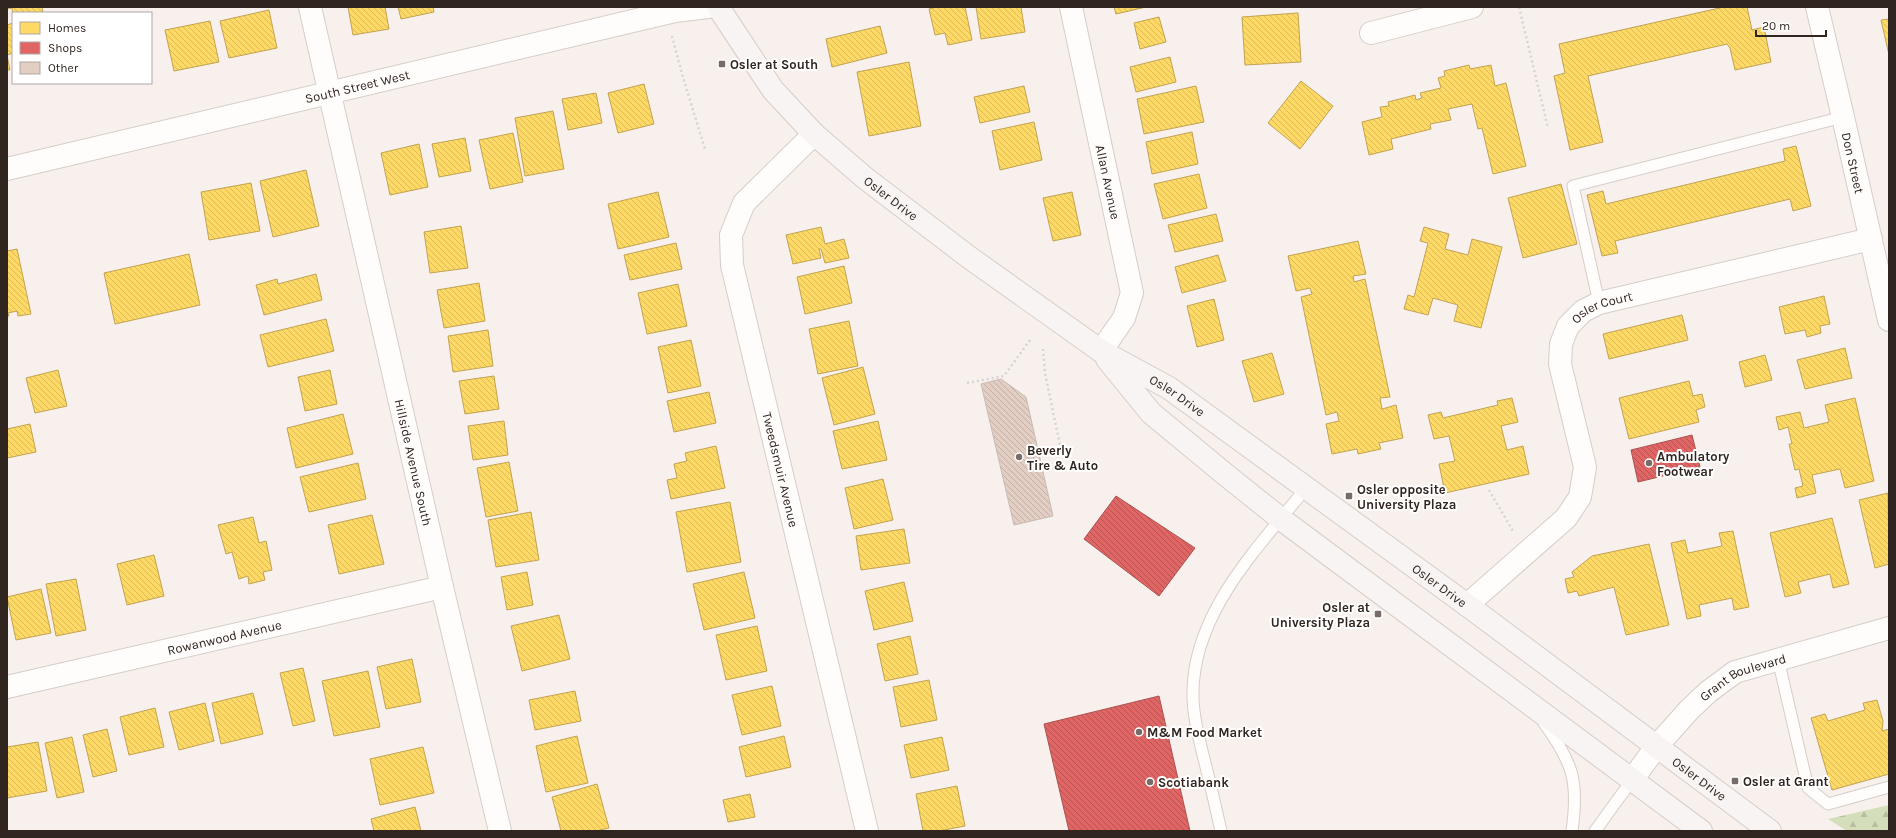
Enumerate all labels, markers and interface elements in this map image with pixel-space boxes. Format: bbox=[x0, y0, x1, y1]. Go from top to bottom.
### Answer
legend bbox=[12, 12, 152, 84]
scale bar bbox=[1756, 12, 1826, 38]
text: 20 m bbox=[1762, 19, 1790, 33]
text: Homes bbox=[48, 21, 86, 35]
text: Shops bbox=[48, 41, 82, 55]
place label: Osler at South bbox=[730, 57, 818, 72]
marker: Osler at South bbox=[717, 59, 727, 69]
text: Other bbox=[48, 61, 79, 75]
street label: South Street West bbox=[304, 67, 411, 106]
street label: Don Street bbox=[1839, 131, 1867, 195]
street label: Allan Avenue bbox=[1093, 144, 1123, 221]
street label: Osler Drive bbox=[861, 173, 921, 224]
street label: Osler Court bbox=[1568, 288, 1634, 327]
street label: Osler Drive bbox=[1147, 372, 1208, 420]
street label: Hillside Avenue South bbox=[391, 398, 435, 527]
street label: Tweedsmuir Avenue bbox=[759, 410, 801, 529]
place label: Beverly Tire & Auto bbox=[1027, 443, 1098, 473]
place label: Ambulatory Footwear bbox=[1657, 449, 1730, 479]
marker: Beverly Tire & Auto bbox=[1014, 452, 1024, 462]
marker: Ambulatory Footwear bbox=[1644, 458, 1654, 468]
place label: Osler opposite University Plaza bbox=[1357, 482, 1456, 512]
marker: Osler opposite University Plaza bbox=[1344, 491, 1354, 501]
street label: Osler Drive bbox=[1409, 561, 1470, 611]
place label: Osler at University Plaza bbox=[1271, 600, 1370, 630]
marker: Osler at University Plaza bbox=[1373, 609, 1383, 619]
street label: Rowanwood Avenue bbox=[166, 617, 283, 658]
street label: Grant Boulevard bbox=[1696, 651, 1788, 704]
place label: M&M Food Market bbox=[1147, 725, 1262, 740]
marker: M&M Food Market bbox=[1134, 727, 1144, 737]
street label: Osler Drive bbox=[1669, 754, 1730, 804]
place label: Osler at Grant bbox=[1743, 774, 1829, 789]
place label: Scotiabank bbox=[1158, 775, 1229, 790]
marker: Osler at Grant bbox=[1730, 776, 1740, 786]
marker: Scotiabank bbox=[1145, 777, 1155, 787]

